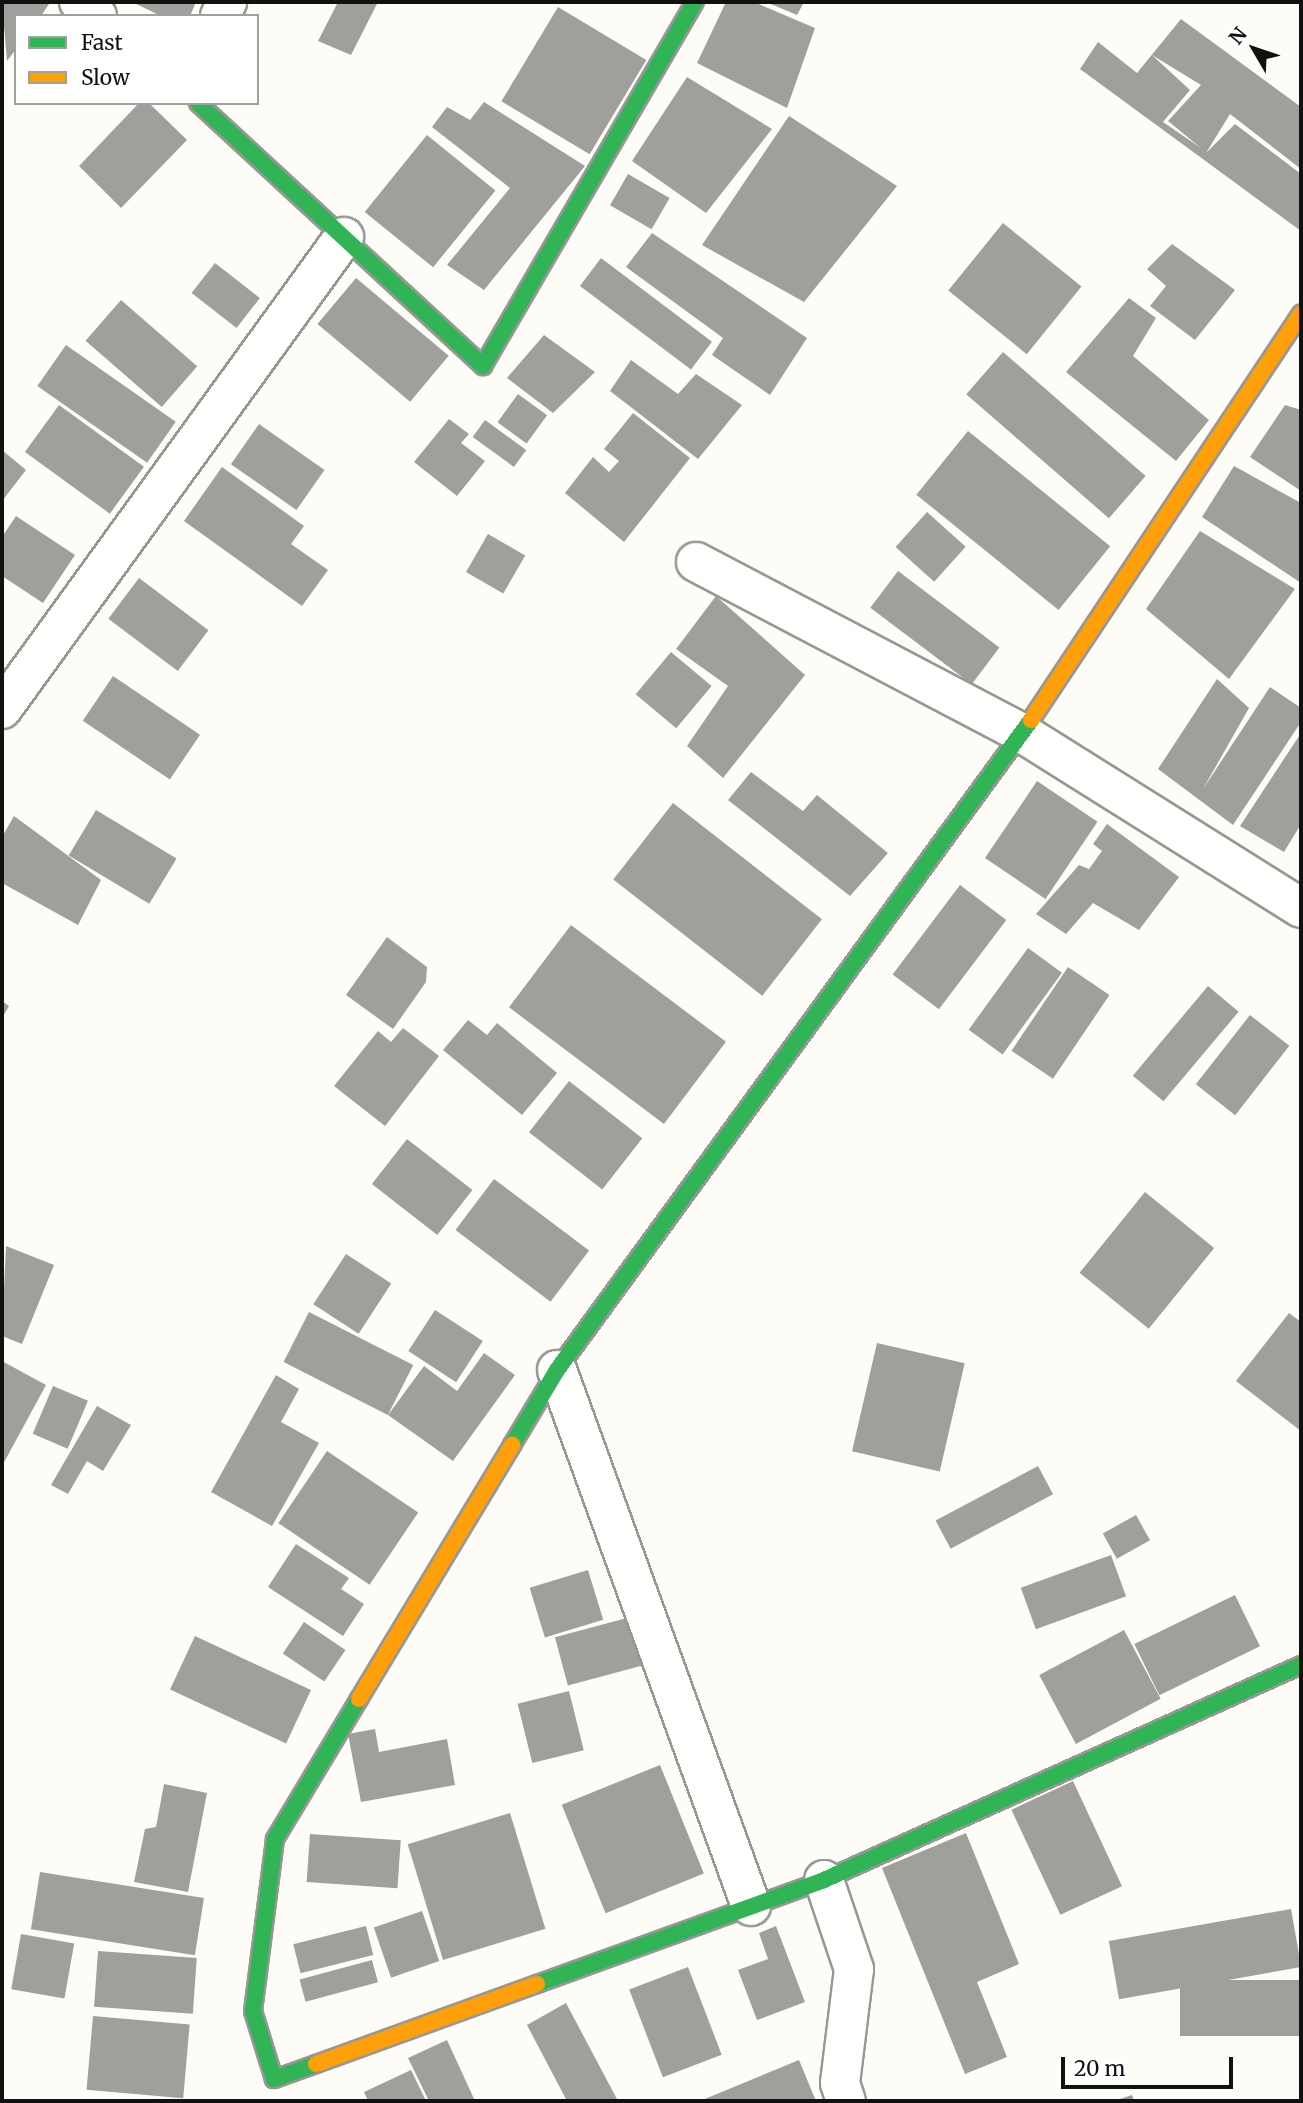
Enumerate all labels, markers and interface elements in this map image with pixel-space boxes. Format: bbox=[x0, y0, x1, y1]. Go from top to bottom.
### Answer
legend bbox=[14, 14, 259, 105]
north arrow bbox=[1219, 14, 1289, 84]
text: N bbox=[1224, 22, 1252, 49]
text: Fast bbox=[81, 29, 123, 56]
text: Slow bbox=[81, 64, 130, 91]
scale bar bbox=[1065, 2044, 1236, 2088]
text: 20 m bbox=[1074, 2055, 1125, 2082]

